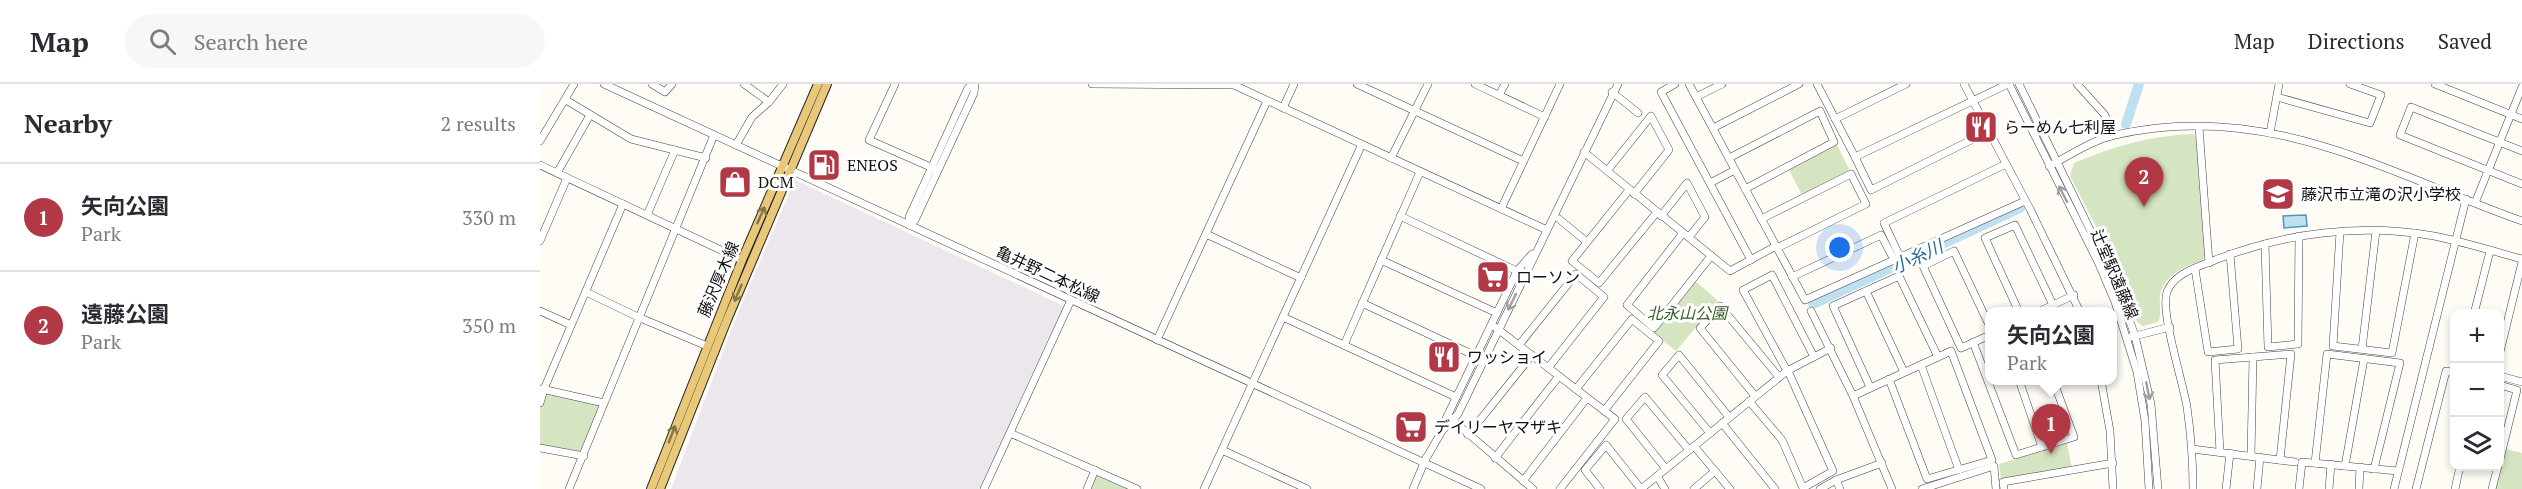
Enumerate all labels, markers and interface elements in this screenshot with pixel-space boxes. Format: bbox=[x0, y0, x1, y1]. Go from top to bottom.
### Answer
search box bbox=[125, 14, 545, 68]
text: Map bbox=[30, 23, 89, 60]
icon: search bbox=[146, 25, 179, 58]
text: Search here bbox=[194, 27, 308, 56]
text: Map bbox=[2234, 27, 2275, 55]
text: Directions bbox=[2308, 27, 2405, 55]
text: Saved bbox=[2438, 27, 2492, 55]
text: Nearby bbox=[24, 106, 112, 140]
restaurant icon: らーめん七利屋 bbox=[1963, 109, 1999, 145]
text: 2 results bbox=[441, 110, 516, 137]
place label: らーめん七利屋 bbox=[2004, 116, 2116, 138]
fuel station icon: ENEOS bbox=[806, 147, 842, 183]
place label: ENEOS bbox=[847, 154, 898, 176]
pin: 2 bbox=[2124, 158, 2164, 207]
shop icon: DCM bbox=[717, 164, 753, 200]
place label: DCM bbox=[758, 171, 794, 193]
school or university icon: 藤沢市立滝の沢小学校 bbox=[2260, 176, 2296, 212]
place label: 藤沢市立滝の沢小学校 bbox=[2301, 183, 2461, 205]
one-way arrow bbox=[2057, 186, 2069, 204]
text: 矢向公園 bbox=[81, 191, 169, 220]
text: 1 bbox=[38, 204, 49, 231]
text: 330 m bbox=[462, 204, 516, 231]
one-way arrow bbox=[756, 206, 768, 224]
text: Park bbox=[81, 220, 121, 247]
street label: 辻堂駅遠藤線 bbox=[2086, 226, 2144, 322]
your location bbox=[1825, 233, 1854, 262]
water label: 小糸川 bbox=[1887, 233, 1948, 278]
street label: 藤沢厚木線 bbox=[692, 238, 744, 320]
street label: 亀井野二本松線 bbox=[993, 240, 1103, 308]
supermarket icon: ローソン bbox=[1475, 259, 1511, 295]
place label: ローソン bbox=[1516, 266, 1580, 288]
one-way arrow bbox=[732, 283, 744, 301]
one-way arrow bbox=[1506, 292, 1518, 310]
text: 遠藤公園 bbox=[81, 299, 169, 328]
park label: 北永山公園 bbox=[1647, 302, 1729, 324]
popup bbox=[1985, 307, 2117, 385]
map controls bbox=[2450, 309, 2504, 471]
button: + bbox=[2450, 309, 2504, 363]
text: 2 bbox=[38, 312, 49, 339]
text: 350 m bbox=[462, 312, 516, 339]
text: 矢向公園 bbox=[2007, 320, 2095, 349]
text: Park bbox=[81, 328, 121, 355]
restaurant icon: ワッショイ bbox=[1426, 339, 1462, 375]
place label: ワッショイ bbox=[1467, 346, 1547, 368]
text: Park bbox=[2007, 349, 2047, 376]
button: − bbox=[2450, 363, 2504, 417]
one-way arrow bbox=[2143, 380, 2154, 400]
pin: 1 bbox=[2032, 404, 2070, 454]
supermarket icon: デイリーヤマザキ bbox=[1393, 409, 1429, 445]
place label: デイリーヤマザキ bbox=[1434, 416, 1562, 438]
button: layers bbox=[2450, 417, 2504, 471]
one-way arrow bbox=[668, 426, 679, 444]

